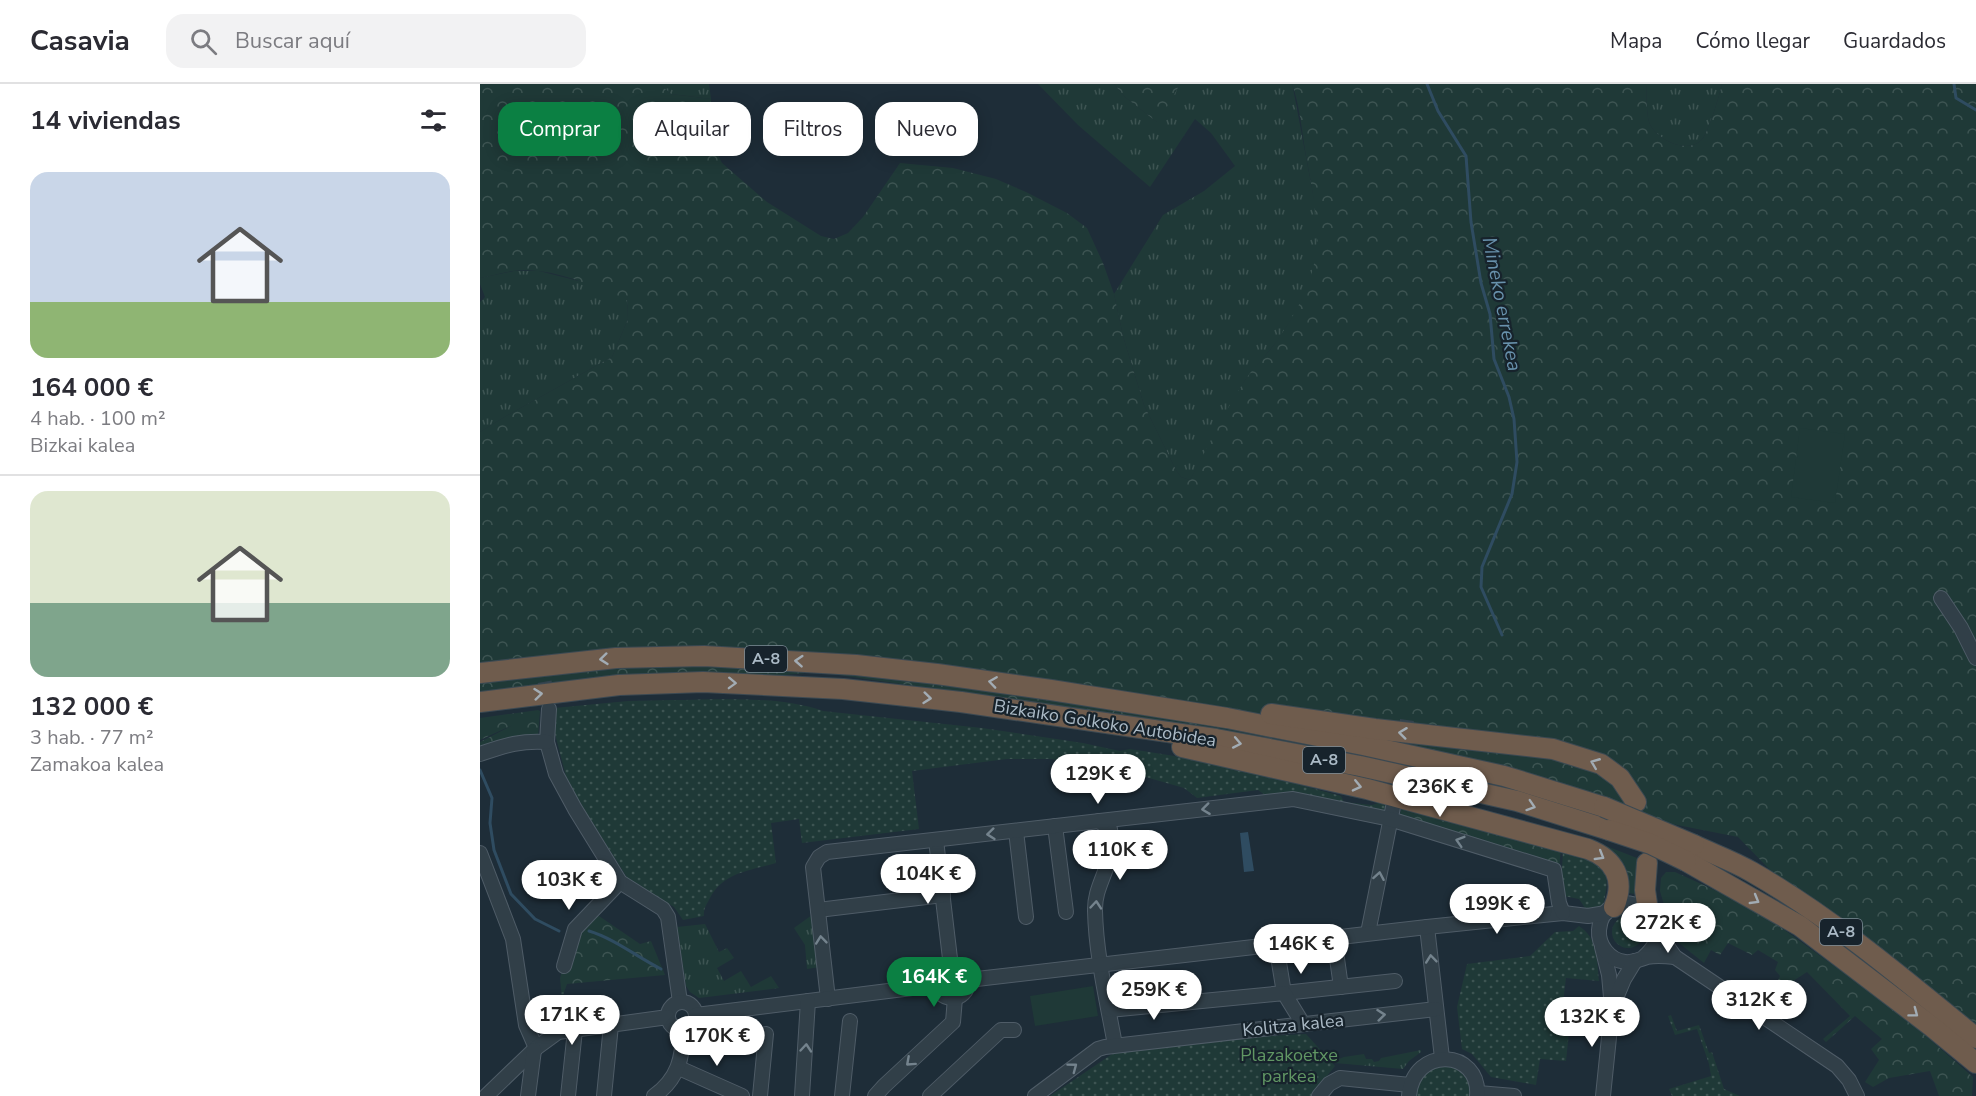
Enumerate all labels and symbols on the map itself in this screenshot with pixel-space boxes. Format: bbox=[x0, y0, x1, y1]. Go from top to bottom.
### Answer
water label: Mineko errekea bbox=[1476, 235, 1528, 373]
road number: A-8 bbox=[745, 646, 787, 672]
one-way arrow bbox=[599, 652, 609, 665]
one-way arrow bbox=[794, 654, 803, 667]
one-way arrow bbox=[988, 676, 997, 688]
one-way arrow bbox=[728, 677, 737, 690]
one-way arrow bbox=[533, 688, 543, 701]
one-way arrow bbox=[922, 691, 931, 704]
street label: Bizkaiko Golkoko Autobidea bbox=[992, 694, 1218, 752]
one-way arrow bbox=[1399, 727, 1408, 740]
one-way arrow bbox=[1232, 736, 1242, 749]
road number: A-8 bbox=[1303, 747, 1345, 773]
pin: 129K € bbox=[1049, 754, 1147, 805]
one-way arrow bbox=[1590, 758, 1601, 770]
pin: 236K € bbox=[1391, 767, 1489, 818]
one-way arrow bbox=[1352, 779, 1362, 792]
one-way arrow bbox=[1525, 798, 1536, 811]
one-way arrow bbox=[1201, 802, 1211, 814]
one-way arrow bbox=[987, 827, 996, 840]
pin: 110K € bbox=[1071, 830, 1169, 881]
one-way arrow bbox=[1455, 836, 1466, 848]
one-way arrow bbox=[1594, 849, 1604, 860]
pin: 104K € bbox=[879, 854, 977, 905]
pin: 103K € bbox=[520, 860, 618, 911]
one-way arrow bbox=[1372, 872, 1385, 882]
pin: 199K € bbox=[1448, 884, 1546, 935]
one-way arrow bbox=[1749, 893, 1760, 904]
one-way arrow bbox=[1089, 901, 1102, 910]
pin: 272K € bbox=[1619, 903, 1717, 954]
road number: A-8 bbox=[1820, 919, 1862, 945]
pin: 146K € bbox=[1252, 924, 1350, 975]
one-way arrow bbox=[816, 936, 828, 945]
one-way arrow bbox=[1425, 954, 1438, 963]
pin: 164K € bbox=[885, 957, 983, 1008]
pin: 259K € bbox=[1105, 970, 1203, 1021]
pin: 312K € bbox=[1710, 980, 1808, 1031]
pin: 171K € bbox=[523, 995, 621, 1046]
pin: 132K € bbox=[1543, 997, 1641, 1048]
one-way arrow bbox=[1908, 1006, 1919, 1017]
street label: Kolitza kalea bbox=[1241, 1008, 1345, 1042]
one-way arrow bbox=[1377, 1009, 1386, 1022]
pin: 170K € bbox=[668, 1016, 766, 1067]
park label: Plazakoetxe parkea bbox=[1240, 1043, 1338, 1088]
one-way arrow bbox=[799, 1044, 812, 1053]
one-way arrow bbox=[906, 1055, 917, 1066]
one-way arrow bbox=[1067, 1063, 1078, 1074]

